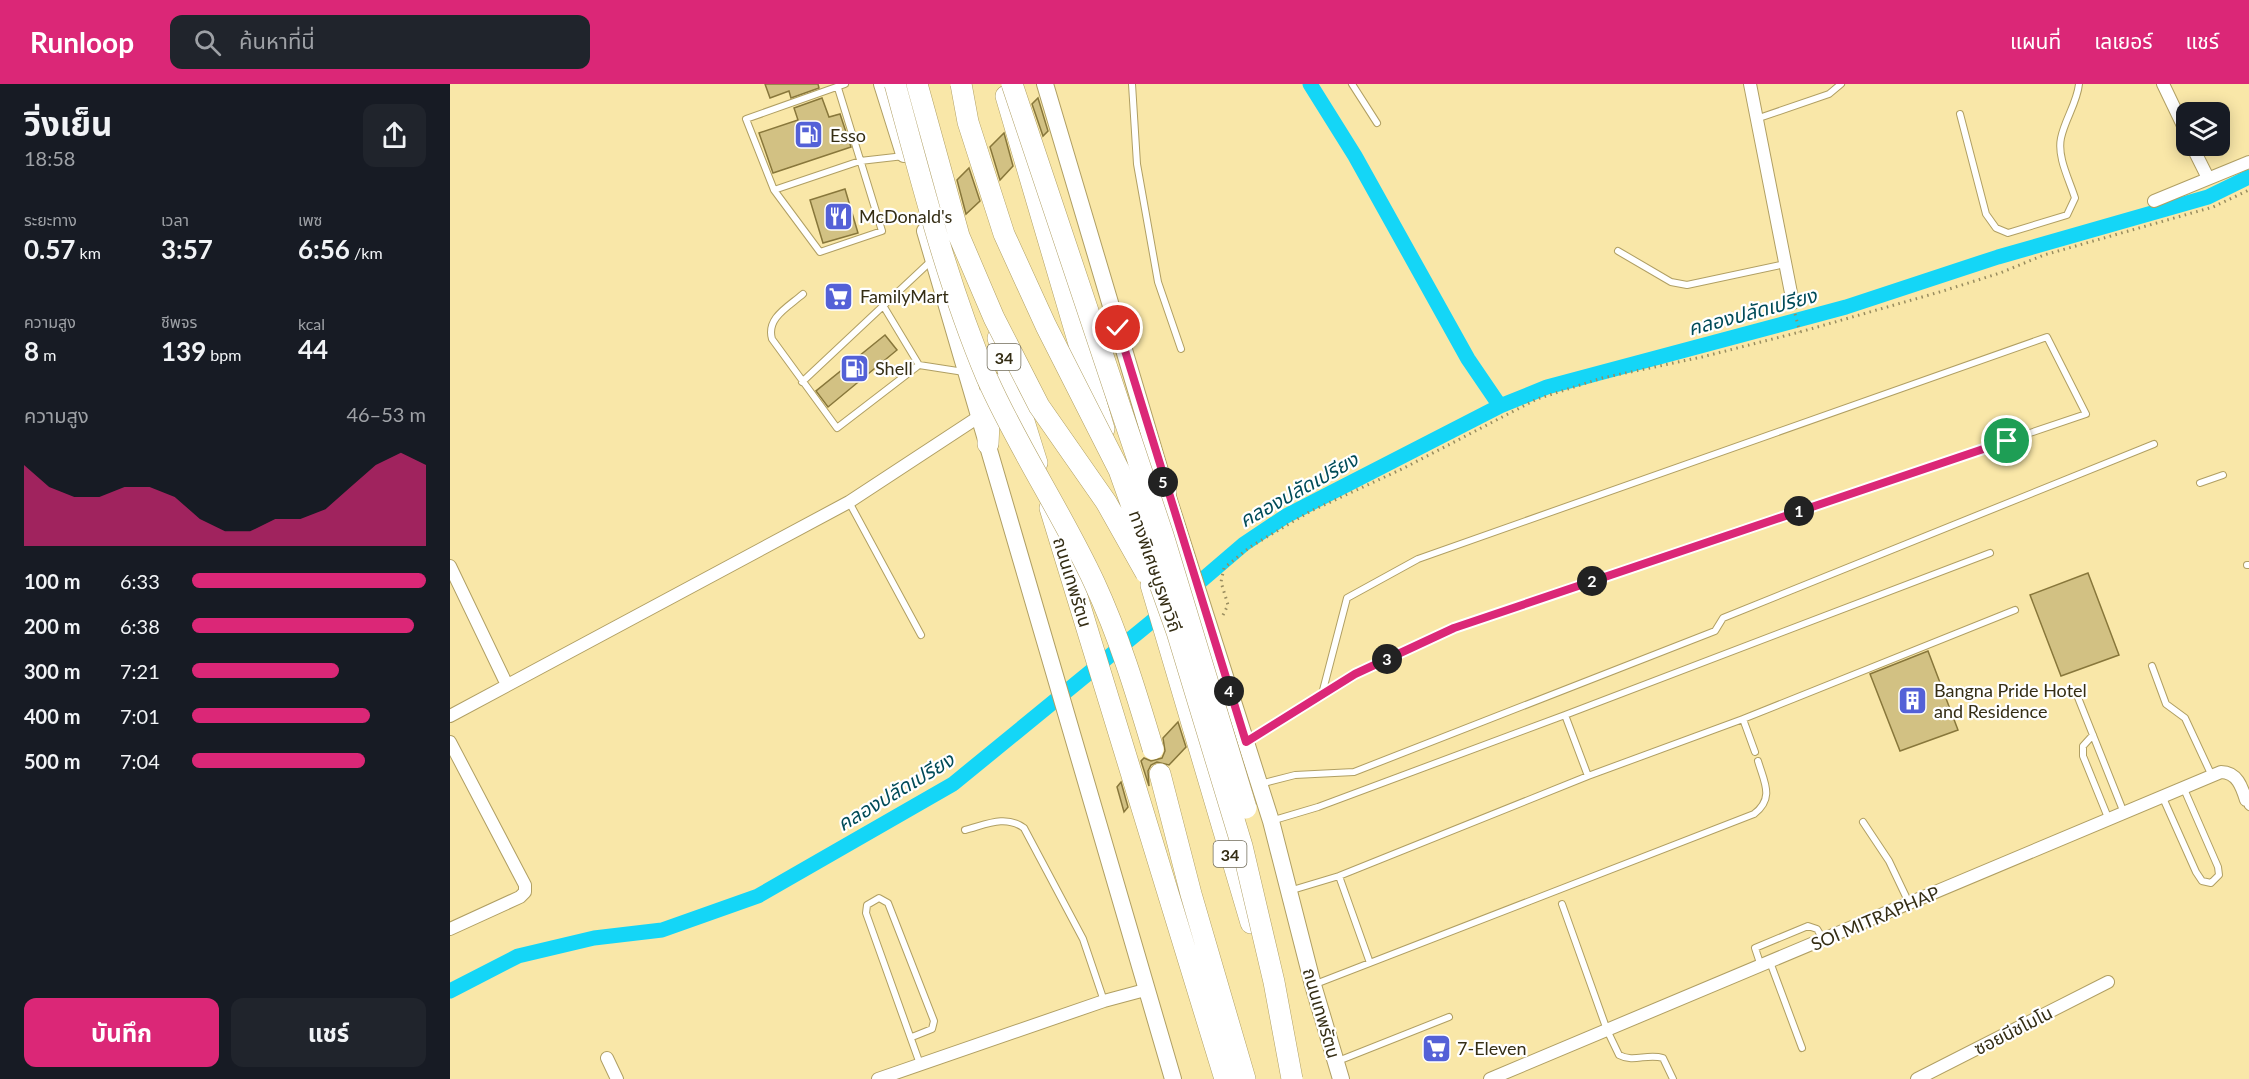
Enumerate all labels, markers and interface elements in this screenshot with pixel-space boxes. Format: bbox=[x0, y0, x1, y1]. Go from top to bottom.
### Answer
search box bbox=[170, 15, 590, 69]
text: Runloop bbox=[30, 25, 134, 59]
icon: search bbox=[191, 26, 224, 59]
text: ค้นหาที่นี่ bbox=[239, 27, 315, 54]
text: แผนที่ bbox=[2010, 28, 2061, 53]
text: เลเยอร์ bbox=[2094, 28, 2153, 53]
text: แชร์ bbox=[2186, 28, 2219, 53]
map controls bbox=[2176, 102, 2230, 156]
button: layers bbox=[2176, 102, 2230, 156]
text: วิ่งเย็น bbox=[24, 103, 112, 143]
button: share bbox=[363, 104, 426, 167]
fuel station icon: Esso bbox=[793, 119, 825, 151]
place label: Esso bbox=[830, 124, 866, 146]
text: 18:58 bbox=[24, 146, 75, 170]
restaurant icon: McDonald's bbox=[822, 200, 854, 232]
place label: McDonald's bbox=[859, 205, 953, 227]
text: ระยะทาง bbox=[24, 210, 77, 229]
text: เวลา bbox=[161, 210, 189, 229]
text: เพซ bbox=[298, 210, 322, 229]
text: 0.57 bbox=[24, 233, 75, 265]
text: 3:57 bbox=[161, 233, 213, 265]
text: 6:56 bbox=[298, 233, 350, 265]
text: km bbox=[75, 243, 101, 262]
text: /km bbox=[350, 243, 383, 262]
supermarket icon: FamilyMart bbox=[823, 280, 855, 312]
water label: คลองปลัดเปรียง bbox=[1685, 282, 1820, 340]
place label: FamilyMart bbox=[860, 285, 949, 307]
pin bbox=[1092, 302, 1143, 353]
icon: check bbox=[1101, 311, 1134, 344]
text: ความสูง bbox=[24, 312, 76, 331]
text: ชีพจร bbox=[161, 312, 197, 331]
text: kcal bbox=[298, 314, 325, 333]
text: 44 bbox=[298, 333, 328, 365]
text: 8 bbox=[24, 335, 39, 367]
text: 139 bbox=[161, 335, 206, 367]
road number: 34 bbox=[988, 344, 1020, 370]
text: m bbox=[39, 345, 56, 364]
text: bpm bbox=[206, 345, 241, 364]
fuel station icon: Shell bbox=[838, 352, 870, 384]
place label: Shell bbox=[875, 357, 913, 379]
text: 46–53 m bbox=[346, 402, 426, 426]
text: ความสูง bbox=[24, 403, 89, 427]
pin bbox=[1981, 415, 2032, 466]
icon: arrive bbox=[1990, 424, 2023, 457]
water label: คลองปลัดเปรียง bbox=[1234, 446, 1363, 531]
pin: 5 bbox=[1148, 467, 1178, 497]
text: 5 bbox=[1158, 472, 1168, 491]
pin: 1 bbox=[1784, 496, 1814, 526]
text: 1 bbox=[1794, 501, 1804, 520]
street label: ทางพิเศษบูรพาวิถี bbox=[1123, 507, 1187, 636]
street label: ถนนเทพรัตน bbox=[1049, 534, 1097, 630]
pin: 2 bbox=[1577, 566, 1607, 596]
text: 100 m bbox=[24, 569, 80, 593]
text: 6:33 bbox=[120, 569, 160, 593]
text: 2 bbox=[1587, 571, 1597, 590]
text: 200 m bbox=[24, 614, 80, 638]
text: 6:38 bbox=[120, 614, 160, 638]
pin: 3 bbox=[1372, 644, 1402, 674]
text: 3 bbox=[1382, 649, 1392, 668]
text: 300 m bbox=[24, 659, 80, 683]
text: 7:21 bbox=[120, 659, 160, 683]
pin: 4 bbox=[1214, 676, 1244, 706]
place label: Bangna Pride Hotel and Residence bbox=[1934, 679, 2087, 722]
text: 4 bbox=[1224, 681, 1234, 700]
building icon: Bangna Pride Hotel and Residence bbox=[1897, 684, 1929, 716]
text: 400 m bbox=[24, 704, 80, 728]
text: 7:01 bbox=[120, 704, 160, 728]
water label: คลองปลัดเปรียง bbox=[832, 746, 959, 835]
text: 500 m bbox=[24, 749, 80, 773]
text: 7:04 bbox=[120, 749, 160, 773]
road number: 34 bbox=[1214, 841, 1246, 867]
street label: SOI MITRAPHAP bbox=[1808, 881, 1943, 955]
street label: ถนนเทพรัตน bbox=[1299, 965, 1345, 1061]
button: บันทึก bbox=[24, 998, 219, 1067]
button: แชร์ bbox=[231, 998, 426, 1067]
street label: ซอยนีชโมโน bbox=[1970, 1001, 2056, 1059]
supermarket icon: 7-Eleven bbox=[1420, 1032, 1452, 1064]
place label: 7-Eleven bbox=[1457, 1037, 1527, 1059]

